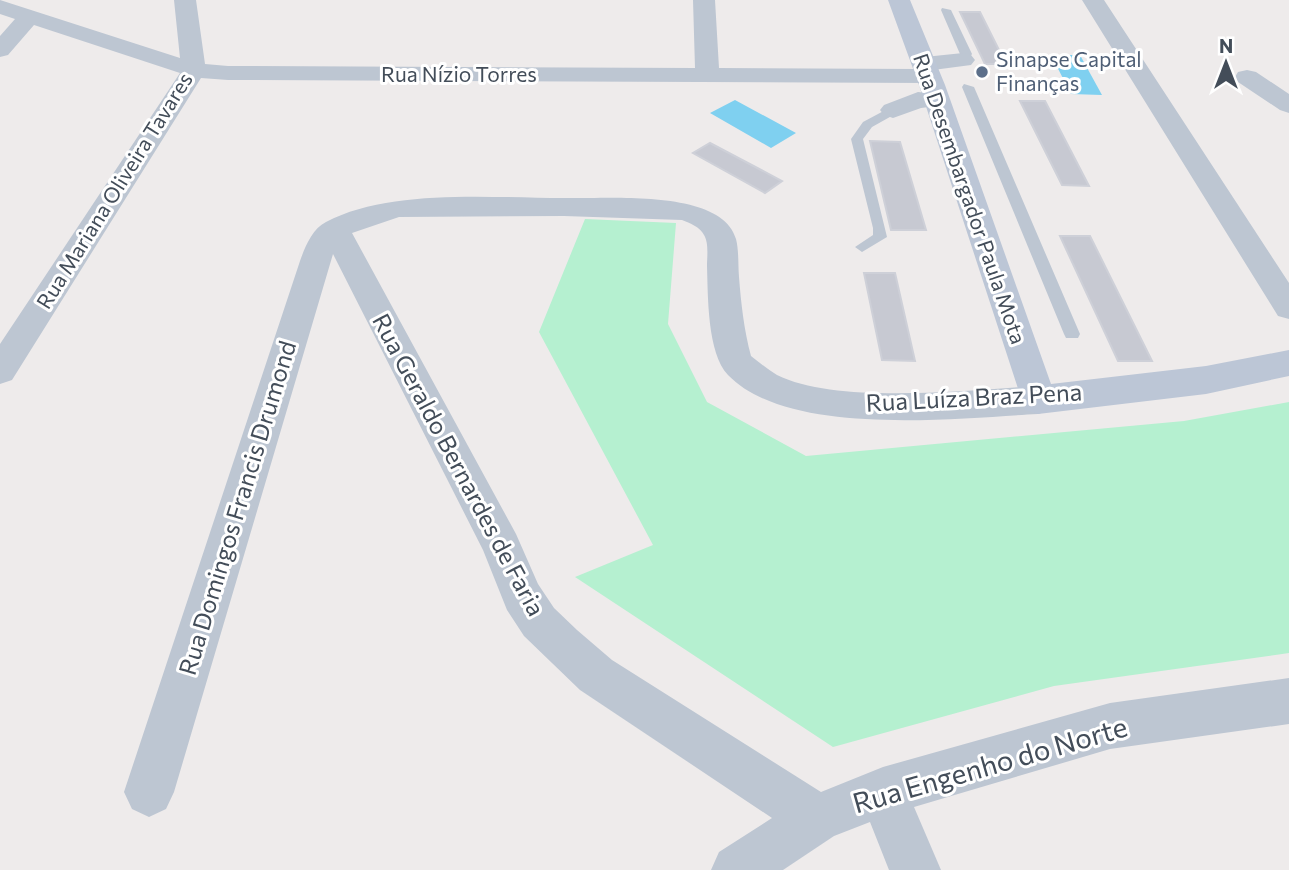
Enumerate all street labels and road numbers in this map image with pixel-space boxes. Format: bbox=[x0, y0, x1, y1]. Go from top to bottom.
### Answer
street label: Rua Desembargador Paula Mota bbox=[909, 50, 1032, 347]
street label: Rua Nízio Torres bbox=[381, 61, 537, 86]
street label: Rua Mariana Oliveira Tavares bbox=[31, 67, 197, 313]
street label: Rua Geraldo Bernardes de Faria bbox=[367, 308, 551, 620]
street label: Rua Domingos Francis Drumond bbox=[172, 337, 301, 678]
street label: Rua Luíza Braz Pena bbox=[865, 376, 1083, 417]
street label: Rua Engenho do Norte bbox=[848, 709, 1131, 820]

